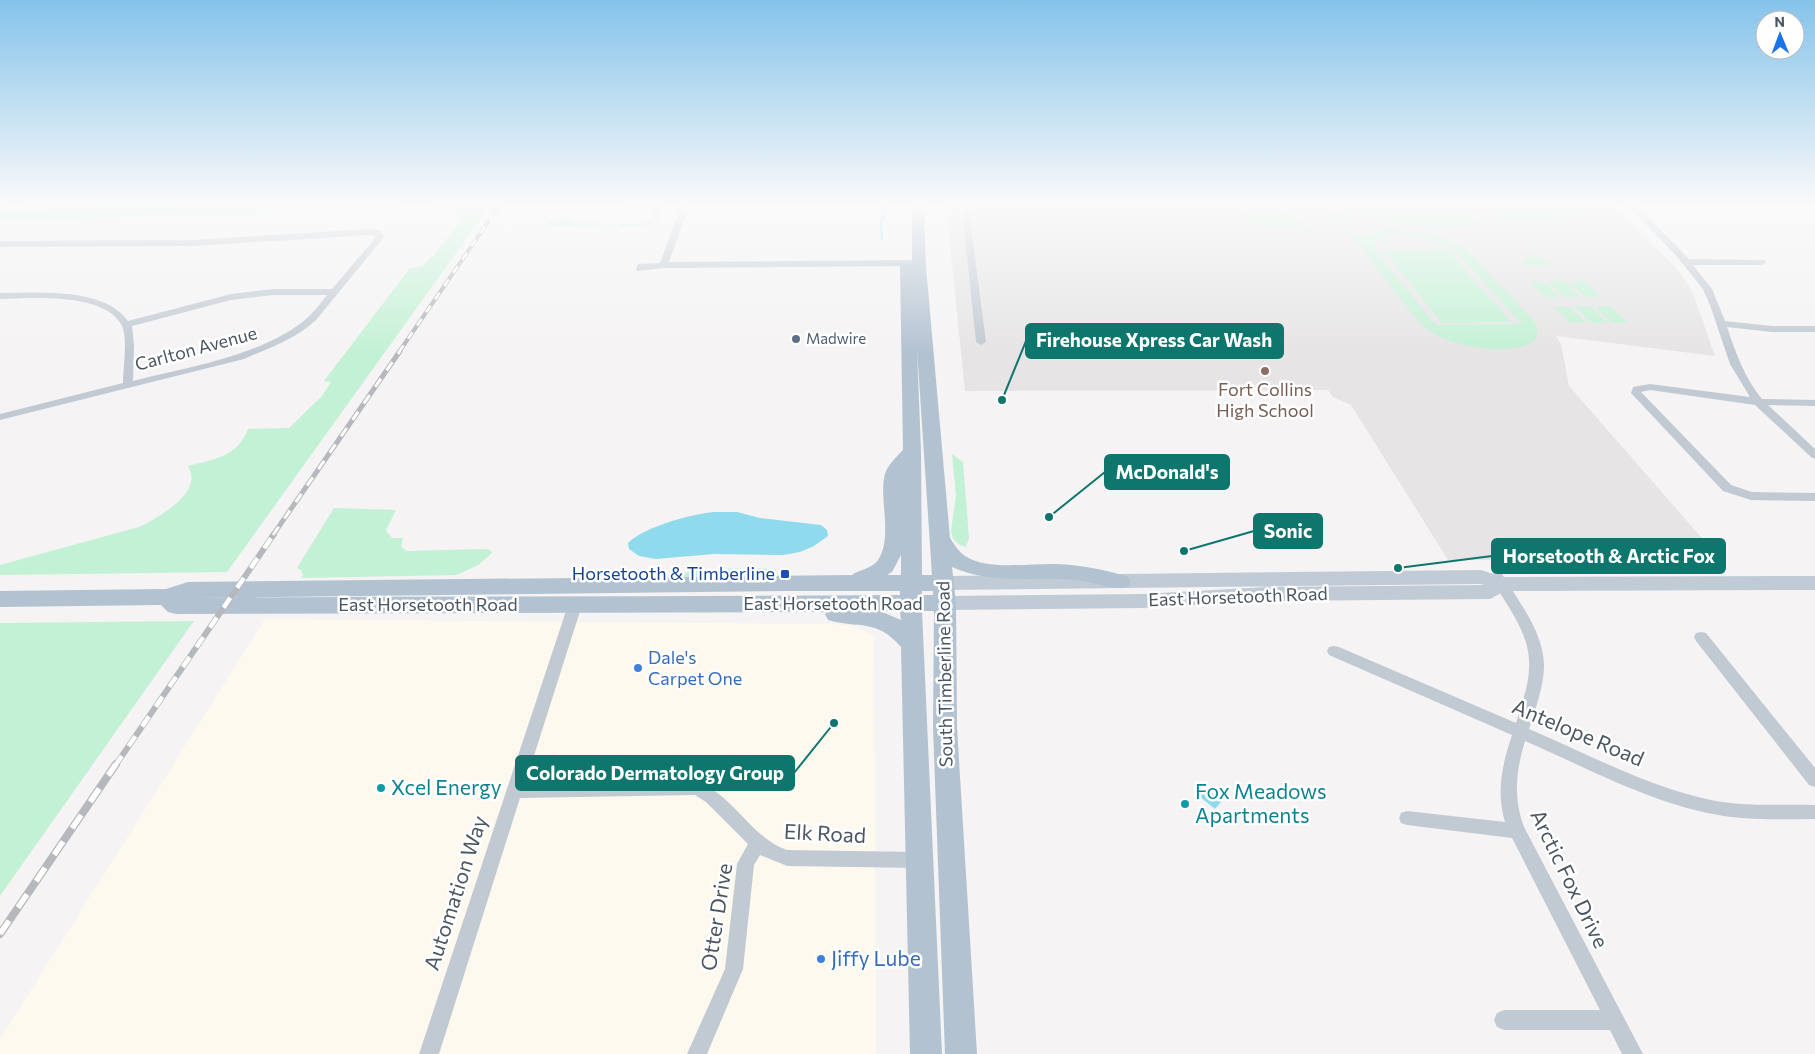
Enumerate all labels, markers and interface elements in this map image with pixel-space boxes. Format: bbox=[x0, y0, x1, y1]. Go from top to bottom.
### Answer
north arrow bbox=[1755, 10, 1805, 60]
text: N bbox=[1774, 13, 1785, 30]
street label: Carlton Avenue bbox=[132, 321, 259, 375]
callout: Firehouse Xpress Car Wash bbox=[1026, 324, 1283, 358]
text: Firehouse Xpress Car Wash bbox=[1036, 328, 1272, 351]
place label: Madwire bbox=[806, 329, 866, 347]
marker: Madwire bbox=[790, 333, 802, 345]
marker: Fort Collins High School bbox=[1259, 365, 1271, 377]
place label: Fort Collins High School bbox=[1216, 378, 1314, 421]
callout: McDonald's bbox=[1105, 455, 1229, 489]
text: McDonald's bbox=[1115, 460, 1219, 483]
callout: Sonic bbox=[1254, 514, 1322, 548]
text: Sonic bbox=[1264, 519, 1312, 542]
callout: Horsetooth & Arctic Fox bbox=[1492, 539, 1725, 573]
text: Horsetooth & Arctic Fox bbox=[1503, 544, 1715, 567]
place label: Horsetooth & Timberline bbox=[572, 562, 775, 584]
marker: Horsetooth & Timberline bbox=[779, 568, 791, 580]
street label: South Timberline Road bbox=[931, 581, 957, 767]
street label: East Horsetooth Road bbox=[1148, 582, 1328, 610]
street label: East Horsetooth Road bbox=[743, 592, 923, 614]
street label: East Horsetooth Road bbox=[338, 593, 518, 615]
place label: Dale's Carpet One bbox=[648, 646, 742, 689]
marker: Dale's Carpet One bbox=[632, 662, 644, 674]
street label: Antelope Road bbox=[1509, 693, 1648, 771]
callout: Colorado Dermatology Group bbox=[516, 756, 794, 790]
text: Colorado Dermatology Group bbox=[526, 761, 784, 784]
place label: Xcel Energy bbox=[391, 774, 502, 799]
place label: Fox Meadows Apartments bbox=[1195, 778, 1327, 827]
marker: Xcel Energy bbox=[375, 782, 387, 794]
marker: Fox Meadows Apartments bbox=[1179, 798, 1191, 810]
street label: Arctic Fox Drive bbox=[1526, 805, 1615, 952]
street label: Automation Way bbox=[418, 812, 491, 973]
street label: Elk Road bbox=[783, 818, 867, 847]
street label: Otter Drive bbox=[695, 861, 736, 972]
place label: Jiffy Lube bbox=[831, 945, 921, 970]
marker: Jiffy Lube bbox=[815, 953, 827, 965]

